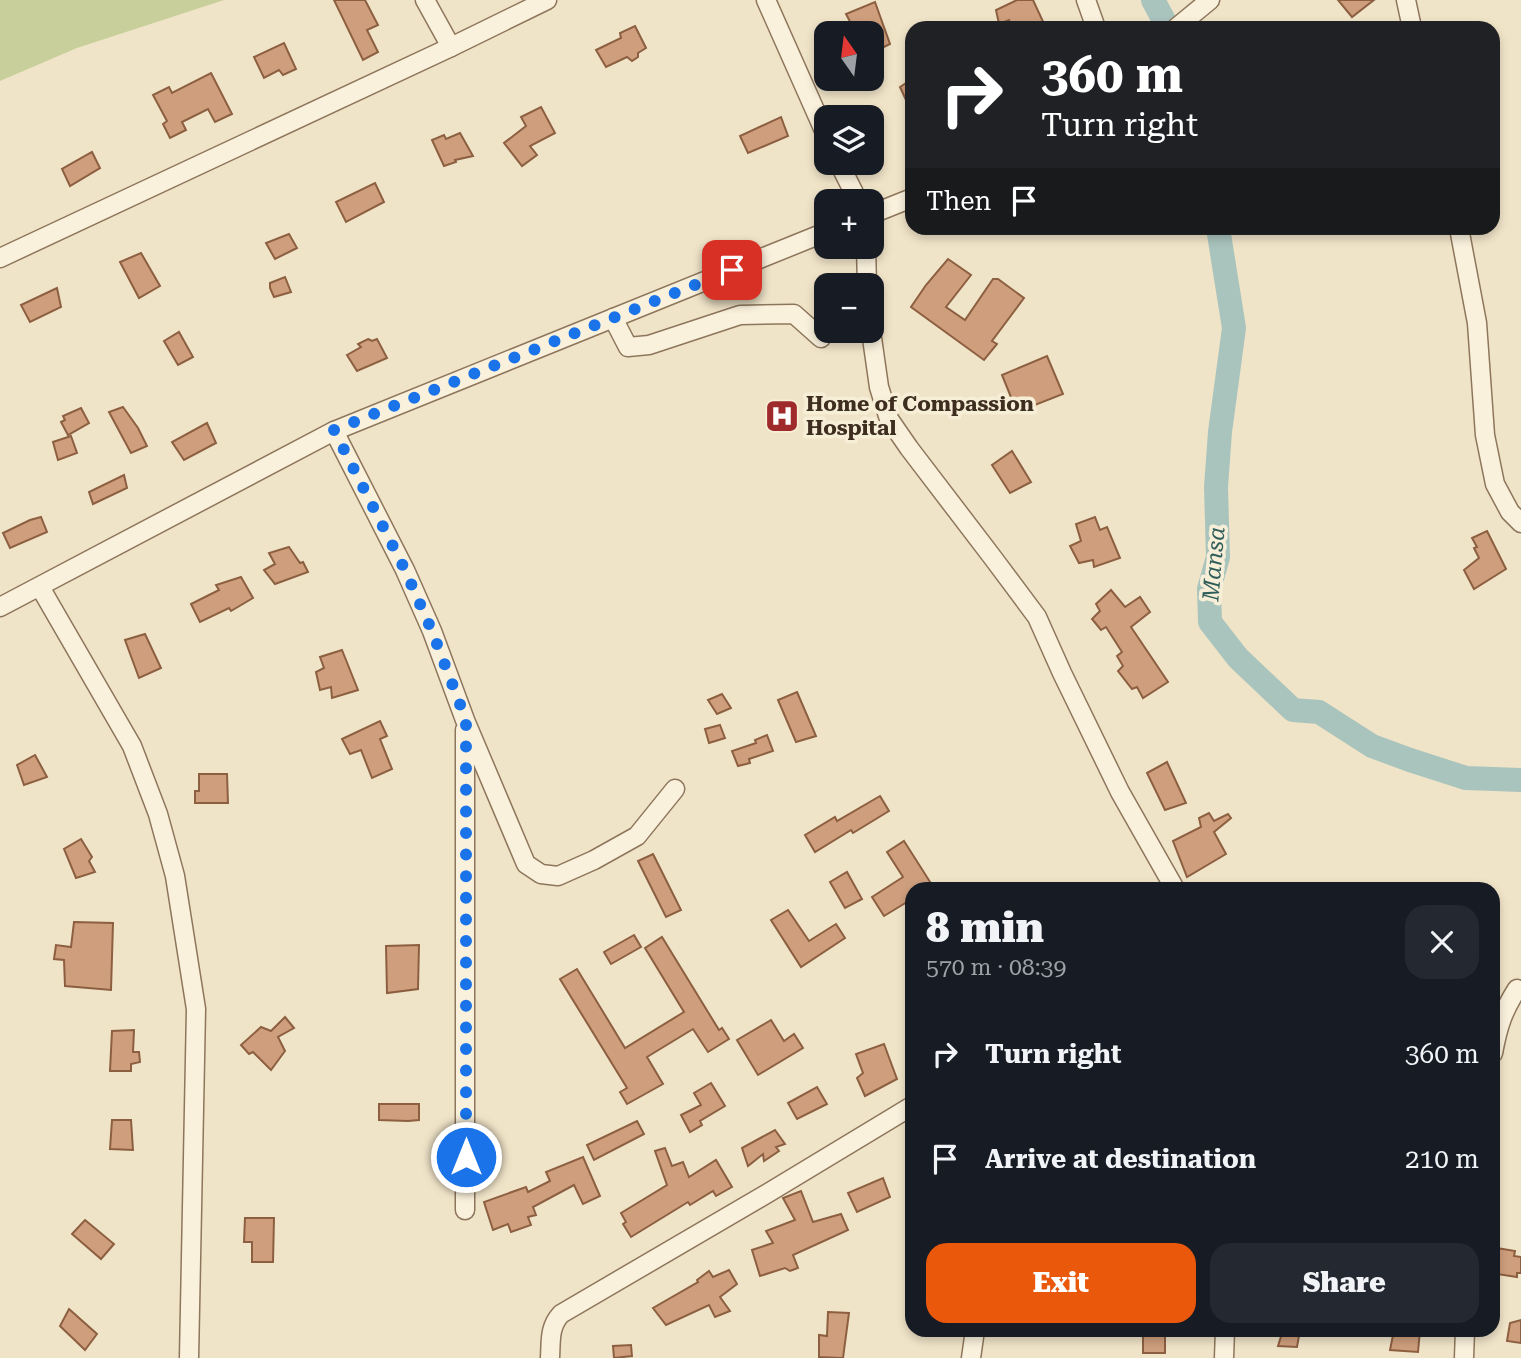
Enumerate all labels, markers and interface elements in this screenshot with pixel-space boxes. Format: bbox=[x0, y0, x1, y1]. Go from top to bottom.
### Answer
north arrow bbox=[814, 21, 884, 91]
map controls bbox=[814, 21, 884, 343]
text: 360 m bbox=[1041, 47, 1183, 104]
icon: right bbox=[926, 49, 1017, 140]
button: layers bbox=[814, 105, 884, 175]
text: Turn right bbox=[1041, 106, 1198, 144]
icon: arrive bbox=[1005, 182, 1043, 220]
text: Then bbox=[926, 186, 991, 216]
button: + bbox=[814, 189, 884, 259]
pin bbox=[702, 240, 762, 300]
icon: arrive bbox=[713, 251, 751, 289]
button: − bbox=[814, 273, 884, 343]
place label: Home of Compassion Hospital bbox=[806, 392, 1034, 440]
hospital icon: Home of Compassion Hospital bbox=[763, 397, 801, 435]
water label: Mansa bbox=[1197, 525, 1231, 603]
text: 8 min bbox=[926, 903, 1044, 952]
button: close bbox=[1405, 905, 1479, 979]
text: 570 m · 08:39 bbox=[926, 954, 1066, 981]
icon: right bbox=[926, 1035, 964, 1073]
text: Turn right bbox=[985, 1039, 1121, 1069]
text: 360 m bbox=[1405, 1039, 1479, 1069]
position arrow bbox=[429, 1120, 503, 1194]
icon: arrive bbox=[926, 1140, 964, 1178]
text: Arrive at destination bbox=[985, 1144, 1256, 1174]
text: 210 m bbox=[1405, 1144, 1479, 1174]
button: Exit bbox=[926, 1243, 1196, 1323]
button: Share bbox=[1210, 1243, 1479, 1323]

